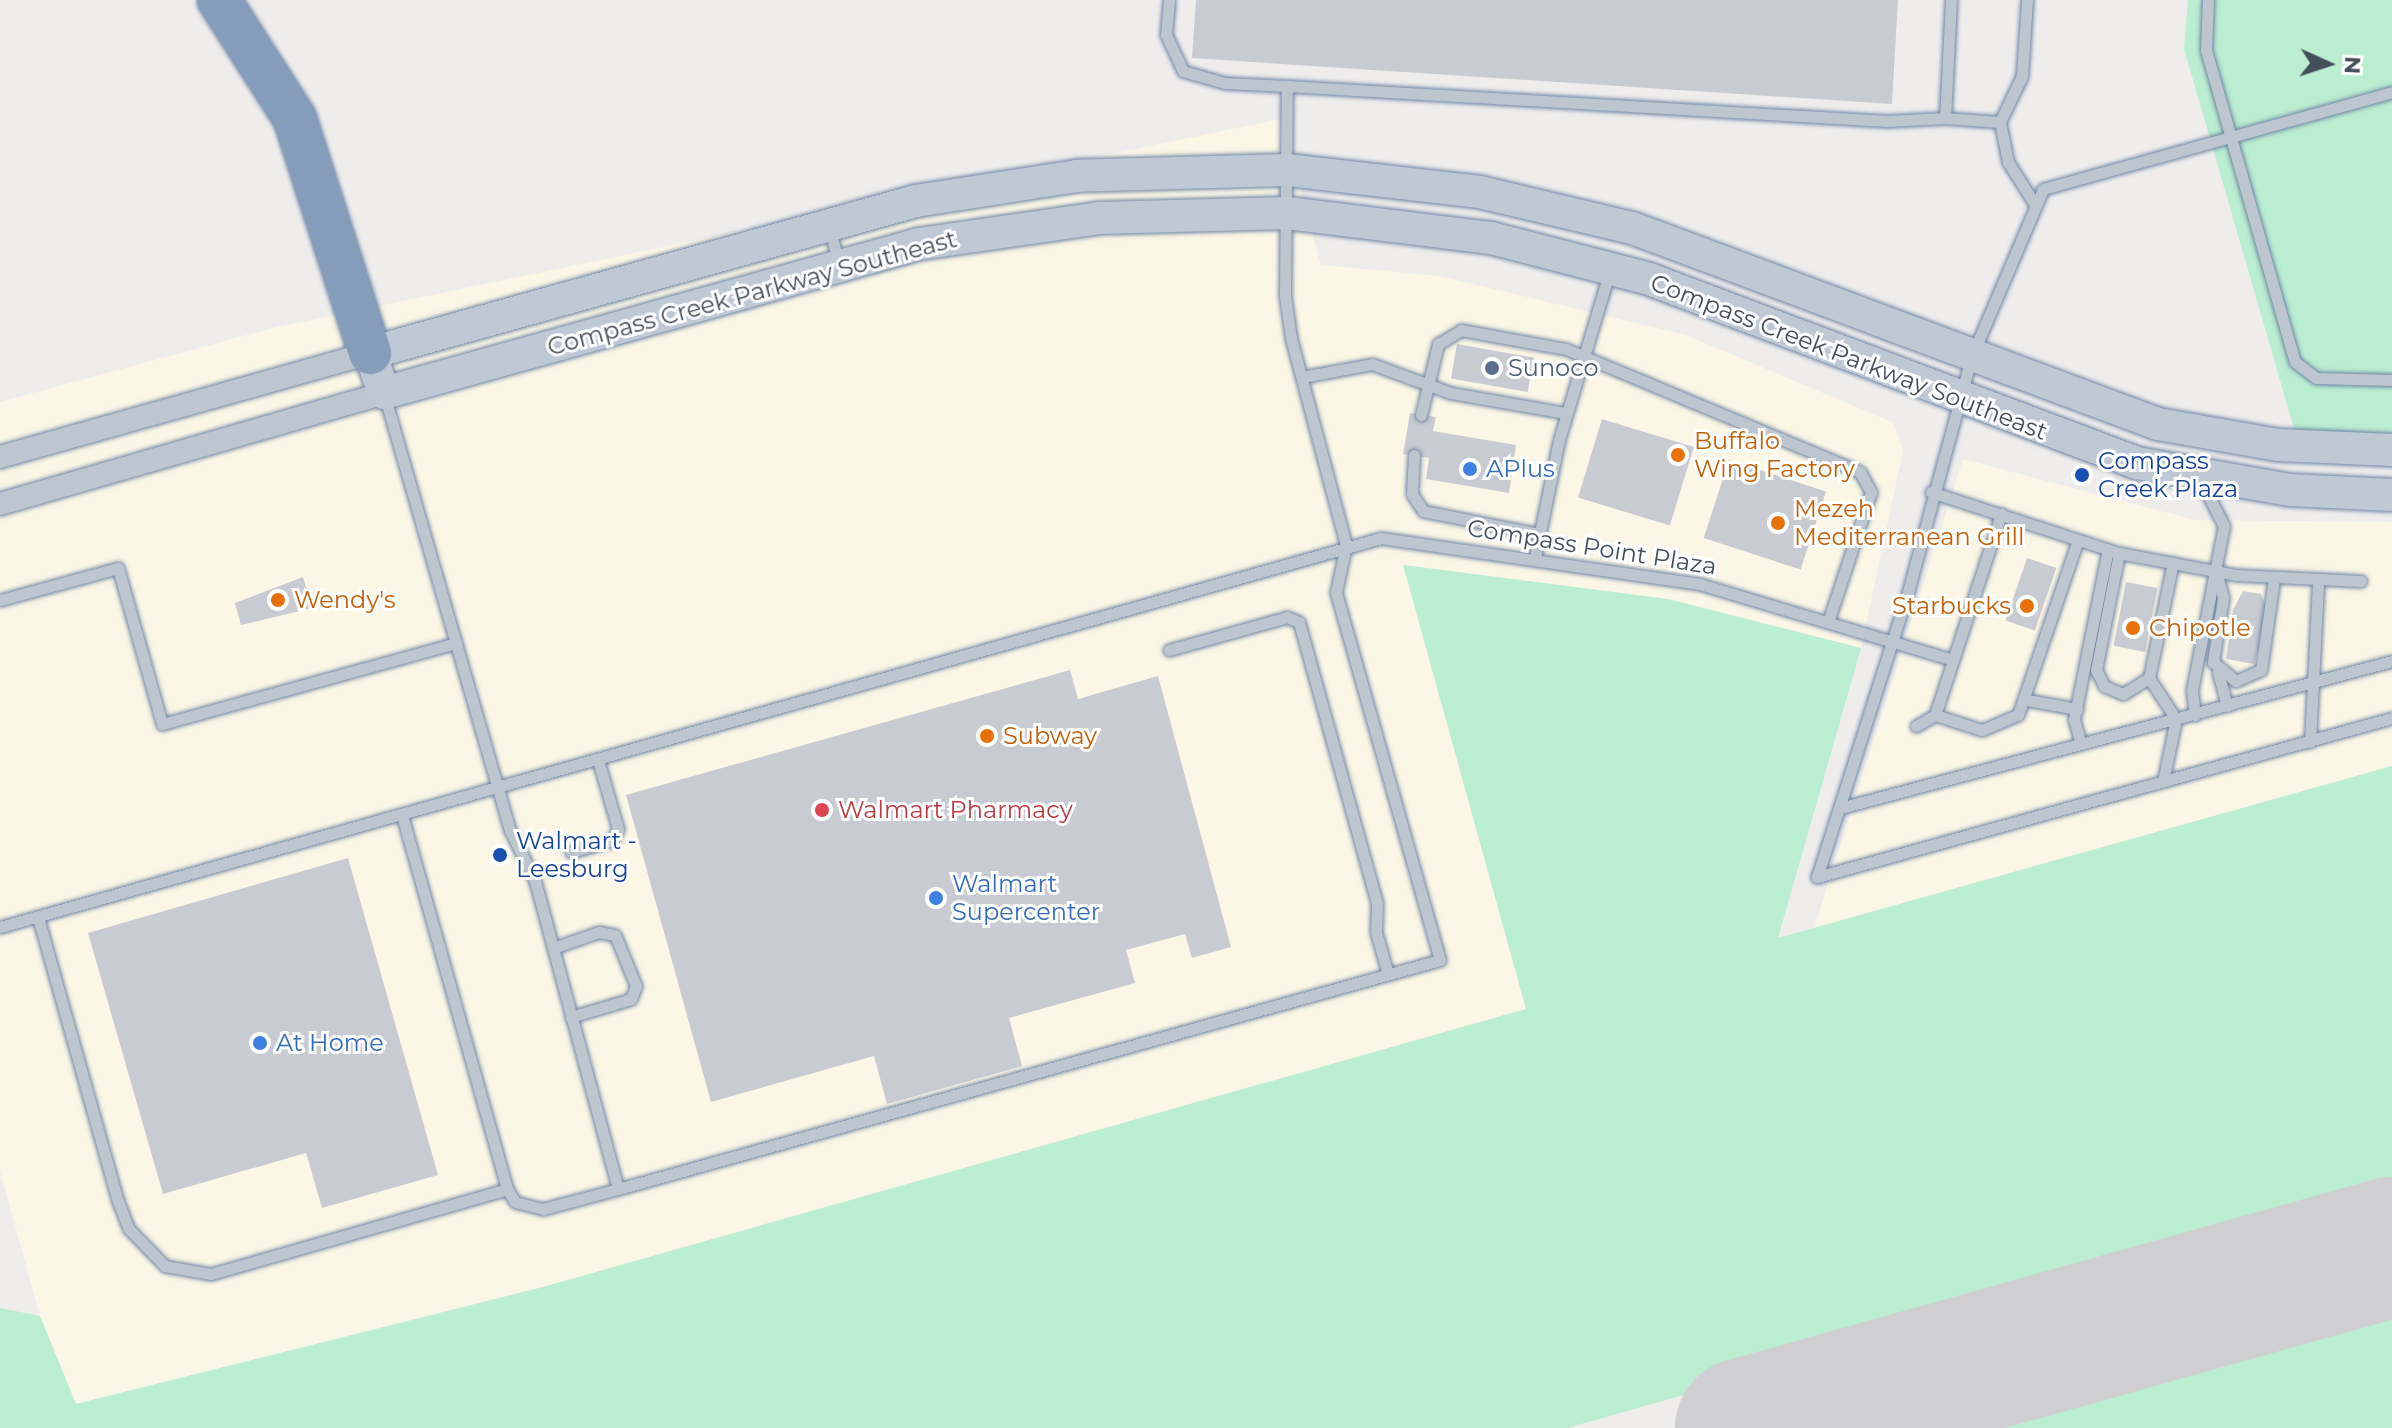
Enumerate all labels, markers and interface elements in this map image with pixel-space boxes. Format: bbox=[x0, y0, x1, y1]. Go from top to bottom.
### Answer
north arrow bbox=[2288, 24, 2368, 104]
text: N bbox=[2339, 56, 2366, 75]
street label: Compass Creek Parkway Southeast bbox=[544, 224, 960, 362]
street label: Compass Creek Parkway Southeast bbox=[1647, 268, 2051, 446]
place label: Sunoco bbox=[1508, 354, 1599, 382]
marker: Sunoco bbox=[1483, 359, 1501, 377]
place label: Buffalo Wing Factory bbox=[1694, 427, 1855, 483]
marker: Buffalo Wing Factory bbox=[1669, 446, 1687, 464]
place label: Compass Creek Plaza bbox=[2098, 447, 2238, 503]
place label: APlus bbox=[1486, 455, 1555, 483]
marker: APlus bbox=[1461, 460, 1479, 478]
marker: Compass Creek Plaza bbox=[2073, 466, 2091, 484]
place label: Mezeh Mediterranean Grill bbox=[1794, 495, 2024, 551]
street label: Compass Point Plaza bbox=[1465, 513, 1719, 581]
marker: Mezeh Mediterranean Grill bbox=[1769, 514, 1787, 532]
place label: Wendy's bbox=[294, 586, 396, 614]
marker: Wendy's bbox=[269, 591, 287, 609]
place label: Starbucks bbox=[1892, 592, 2011, 620]
marker: Starbucks bbox=[2018, 597, 2036, 615]
place label: Chipotle bbox=[2149, 614, 2251, 642]
marker: Chipotle bbox=[2124, 619, 2142, 637]
place label: Subway bbox=[1003, 722, 1097, 750]
marker: Subway bbox=[978, 727, 996, 745]
place label: Walmart Pharmacy bbox=[838, 796, 1073, 824]
marker: Walmart Pharmacy bbox=[813, 801, 831, 819]
place label: Walmart - Leesburg bbox=[516, 827, 637, 883]
marker: Walmart - Leesburg bbox=[491, 846, 509, 864]
place label: Walmart Supercenter bbox=[952, 870, 1100, 926]
marker: Walmart Supercenter bbox=[927, 889, 945, 907]
place label: At Home bbox=[276, 1029, 384, 1057]
marker: At Home bbox=[251, 1034, 269, 1052]

